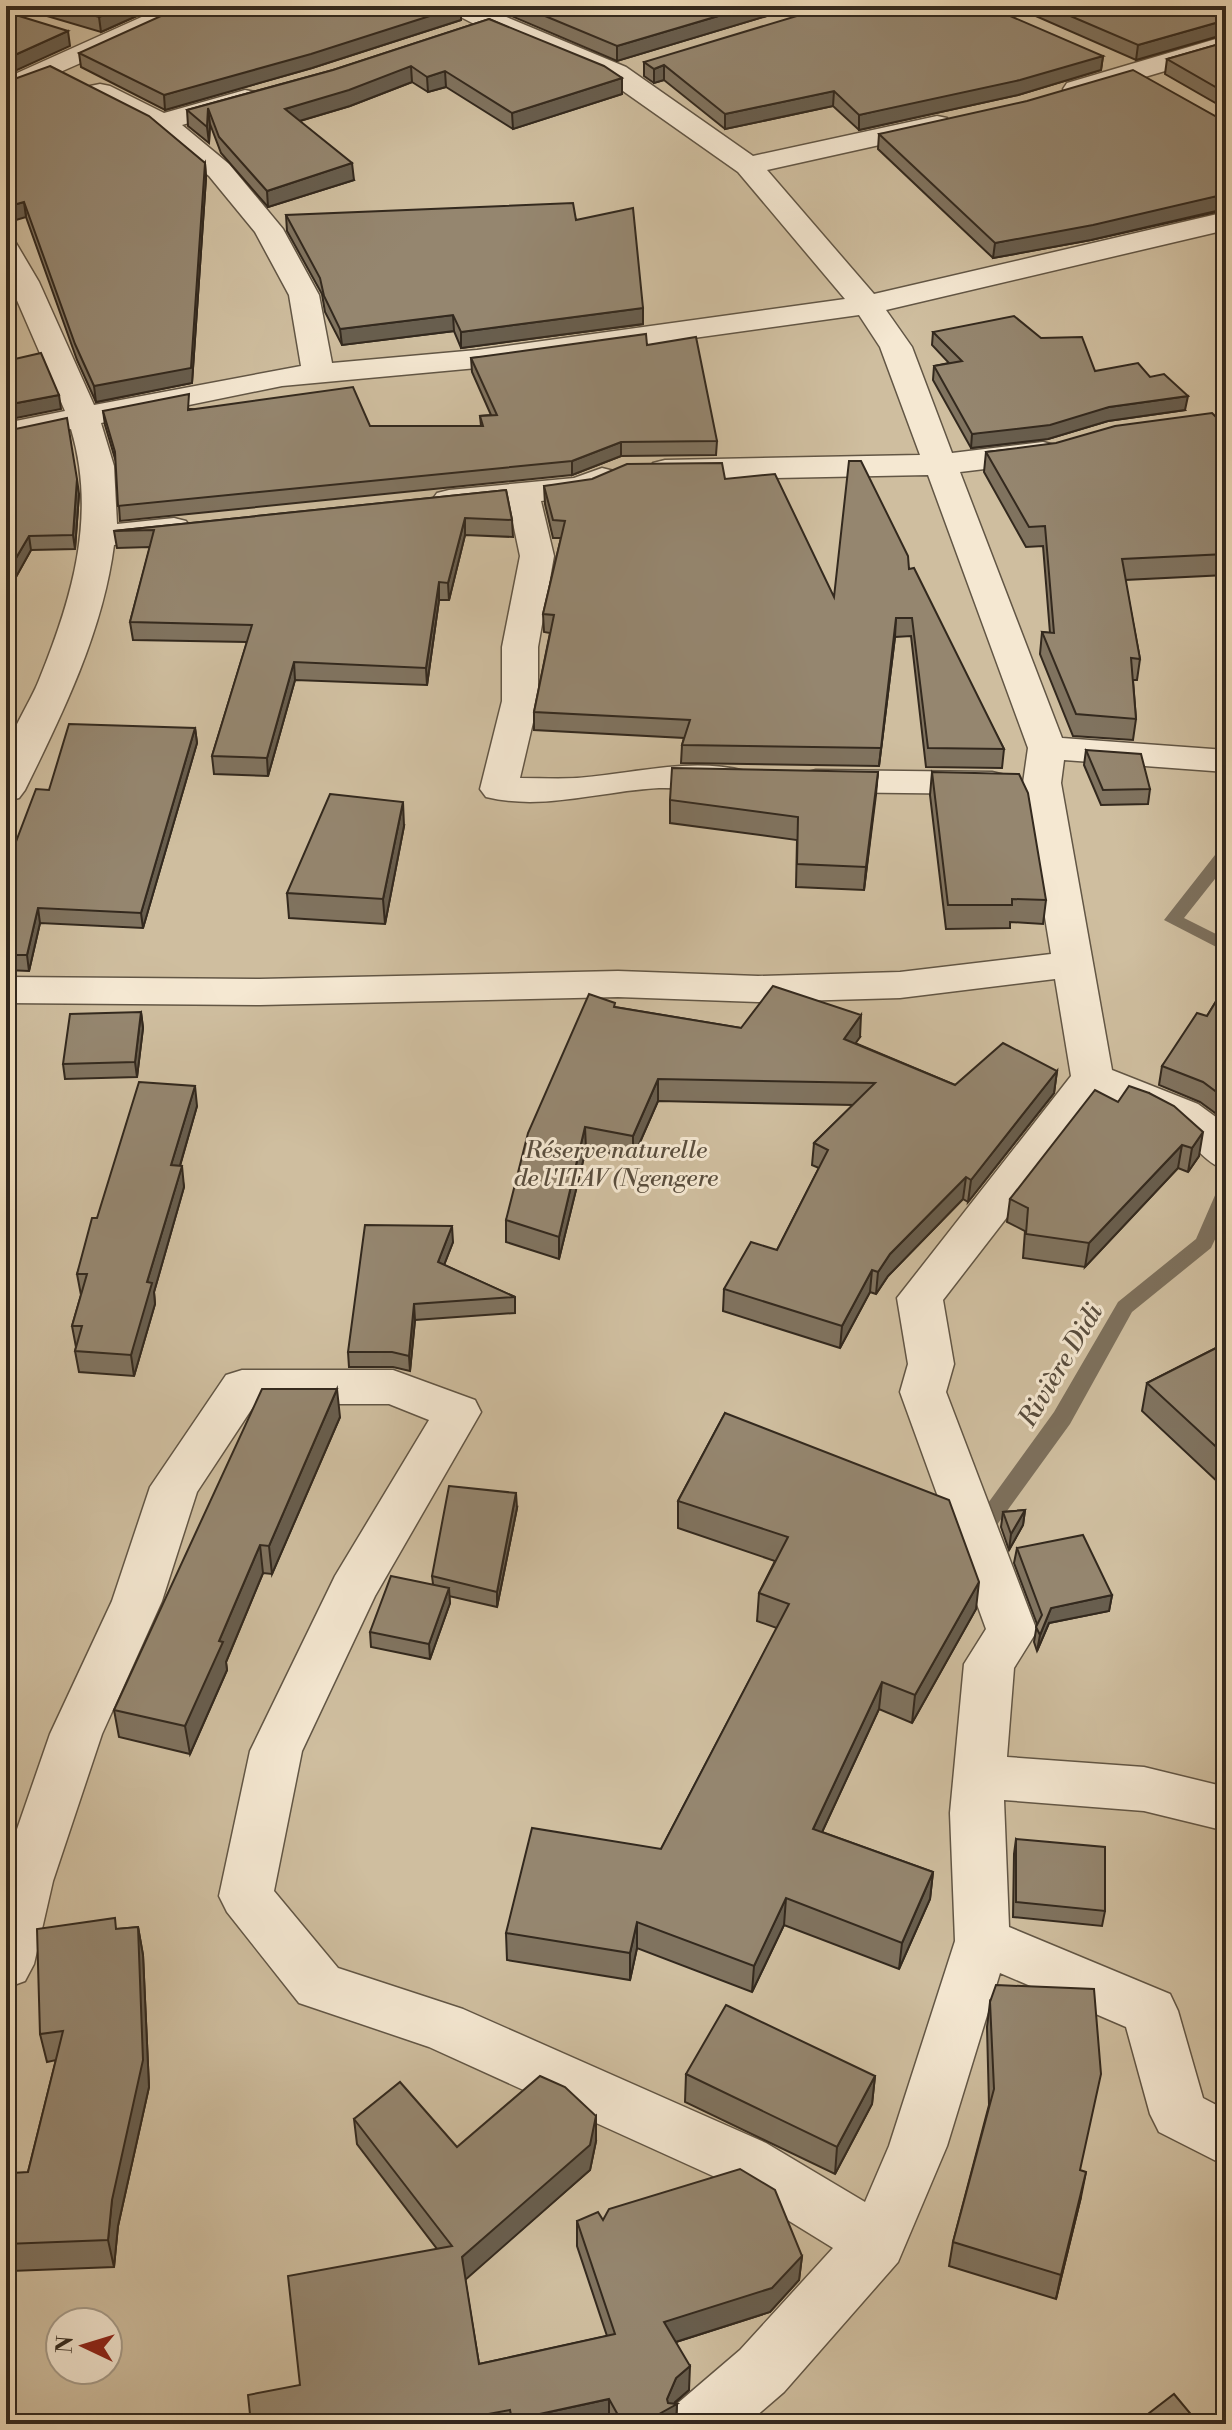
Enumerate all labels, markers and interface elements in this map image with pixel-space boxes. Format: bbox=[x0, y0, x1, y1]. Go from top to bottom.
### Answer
park label: Réserve naturelle de l'ITAV (Ngengere bbox=[514, 1136, 718, 1194]
water label: Rivière Didi bbox=[1011, 1297, 1111, 1434]
north arrow bbox=[44, 2306, 124, 2386]
text: N bbox=[51, 2334, 80, 2354]

